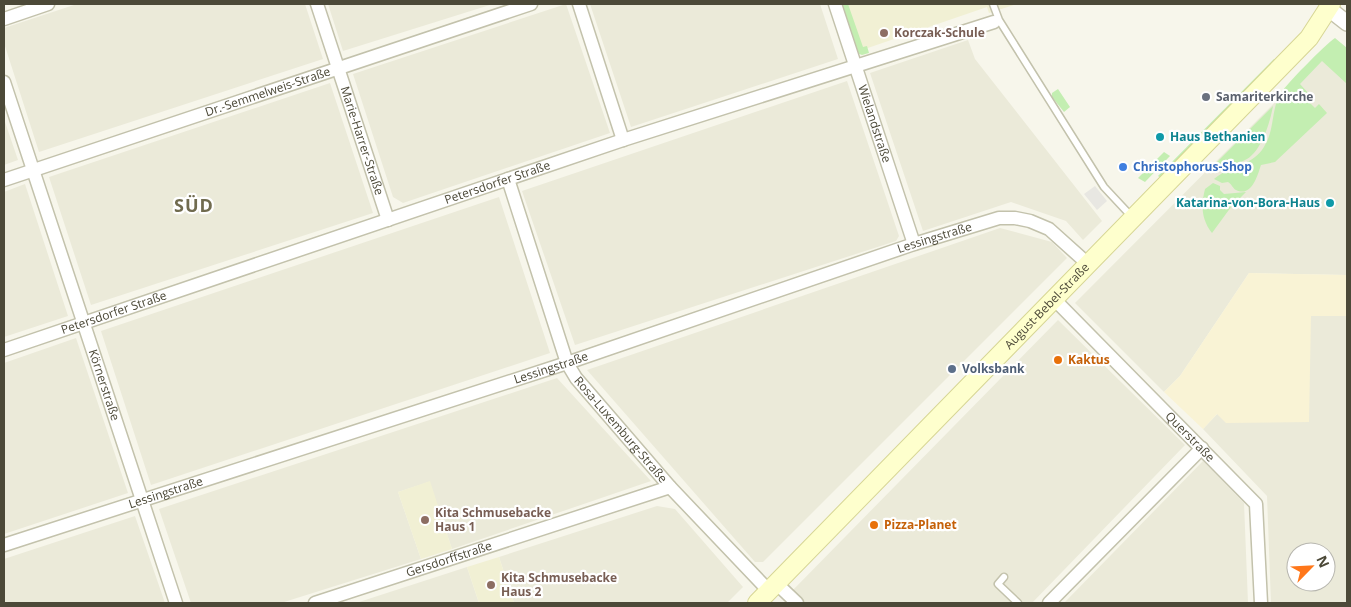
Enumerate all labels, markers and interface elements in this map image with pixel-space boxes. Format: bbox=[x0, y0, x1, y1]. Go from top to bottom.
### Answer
place label: Korczak-Schule bbox=[894, 24, 985, 41]
marker: Korczak-Schule bbox=[878, 27, 890, 39]
street label: Dr.-Semmelweis-Straße bbox=[203, 63, 333, 120]
street label: Wielandstraße bbox=[854, 82, 896, 165]
street label: Marie-Harrer-Straße bbox=[337, 84, 388, 197]
place label: Samariterkirche bbox=[1216, 88, 1313, 105]
marker: Samariterkirche bbox=[1200, 91, 1212, 103]
place label: Haus Bethanien bbox=[1170, 128, 1265, 145]
marker: Haus Bethanien bbox=[1154, 131, 1166, 143]
street label: Petersdorfer Straße bbox=[442, 156, 553, 208]
place label: Christophorus-Shop bbox=[1133, 158, 1252, 175]
marker: Christophorus-Shop bbox=[1117, 161, 1129, 173]
district label: SÜD bbox=[174, 193, 214, 217]
place label: Katarina-von-Bora-Haus bbox=[1176, 194, 1320, 211]
marker: Katarina-von-Bora-Haus bbox=[1324, 197, 1336, 209]
street label: Lessingstraße bbox=[895, 218, 974, 257]
street label: August-Bebel-Straße bbox=[1000, 259, 1093, 353]
street label: Petersdorfer Straße bbox=[59, 286, 169, 338]
street label: Körnerstraße bbox=[85, 347, 124, 423]
street label: Lessingstraße bbox=[512, 347, 591, 388]
place label: Kaktus bbox=[1068, 351, 1110, 368]
marker: Kaktus bbox=[1052, 354, 1064, 366]
place label: Volksbank bbox=[962, 360, 1025, 377]
marker: Volksbank bbox=[946, 363, 958, 375]
street label: Rosa-Luxemburg-Straße bbox=[570, 373, 672, 486]
street label: Querstraße bbox=[1162, 408, 1219, 466]
street label: Lessingstraße bbox=[126, 472, 205, 512]
place label: Kita Schmusebacke Haus 1 bbox=[435, 504, 551, 535]
marker: Kita Schmusebacke Haus 1 bbox=[419, 514, 431, 526]
place label: Pizza-Planet bbox=[884, 516, 957, 533]
marker: Pizza-Planet bbox=[868, 519, 880, 531]
street label: Gersdorffstraße bbox=[404, 537, 494, 581]
north arrow bbox=[1286, 542, 1336, 592]
text: N bbox=[1312, 552, 1334, 571]
place label: Kita Schmusebacke Haus 2 bbox=[501, 569, 617, 600]
marker: Kita Schmusebacke Haus 2 bbox=[485, 579, 497, 591]

